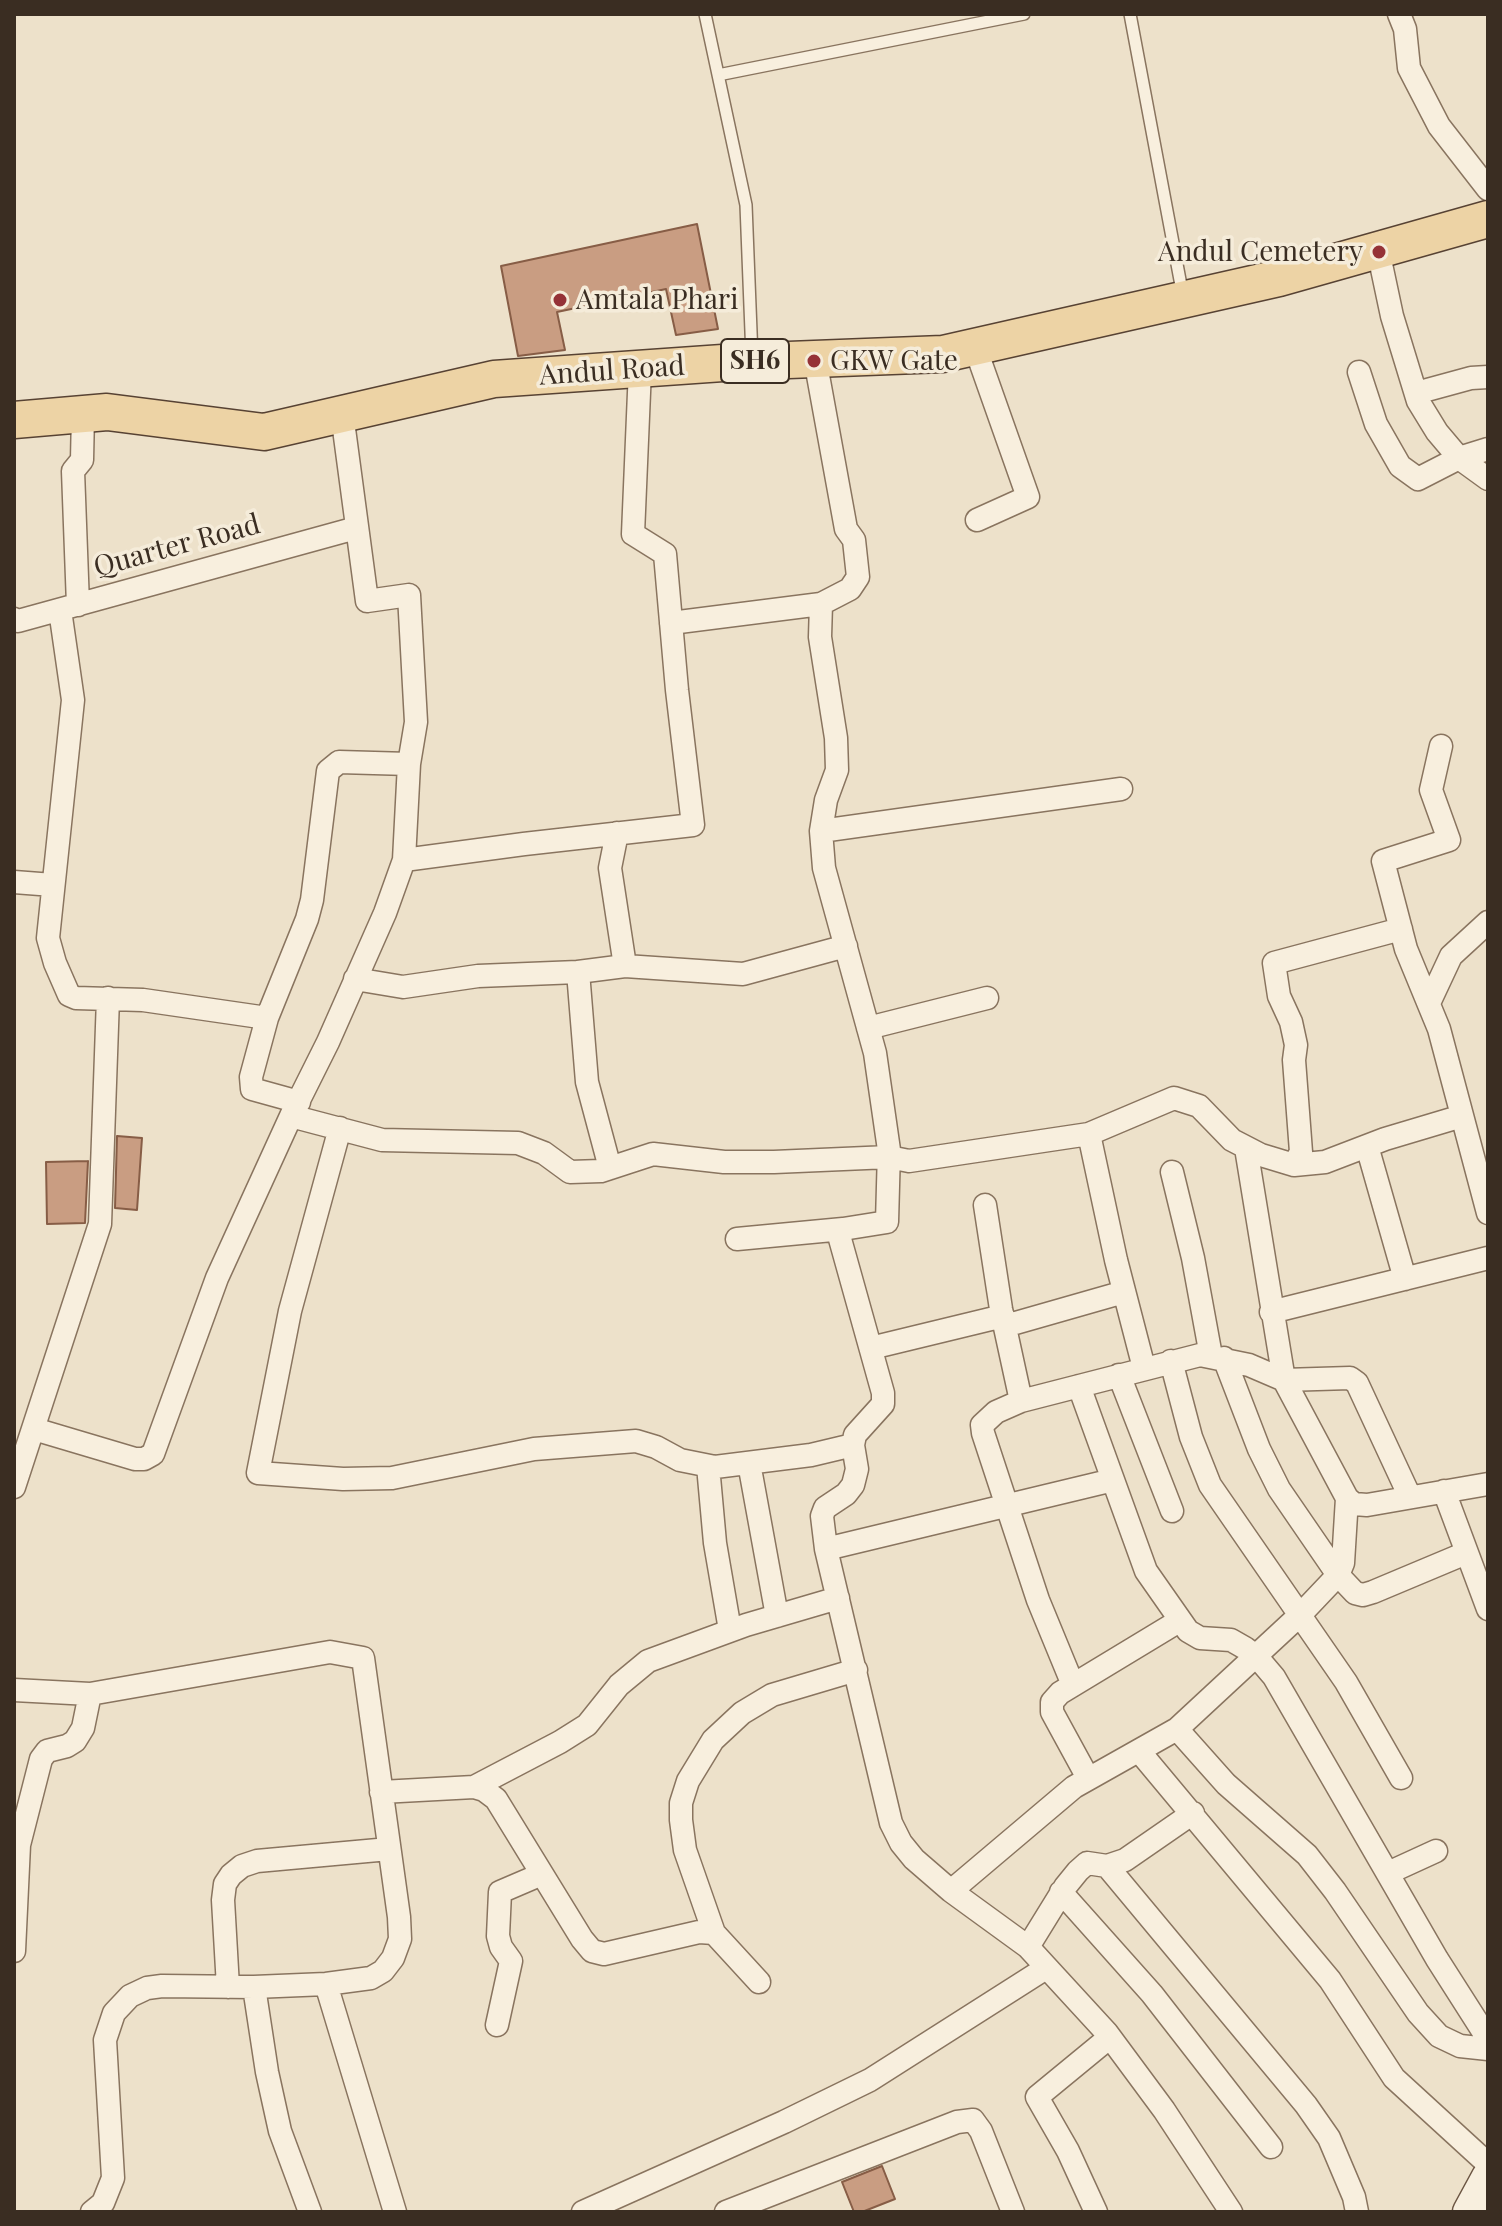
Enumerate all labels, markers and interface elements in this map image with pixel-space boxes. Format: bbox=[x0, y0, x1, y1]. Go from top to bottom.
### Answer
place label: Andul Cemetery bbox=[1158, 235, 1363, 269]
marker: Andul Cemetery bbox=[1370, 243, 1388, 261]
place label: Amtala Phari bbox=[576, 283, 738, 317]
marker: Amtala Phari bbox=[551, 291, 569, 309]
road number: SH6 bbox=[721, 339, 789, 383]
place label: GKW Gate bbox=[830, 344, 958, 378]
street label: Andul Road bbox=[538, 349, 686, 393]
marker: GKW Gate bbox=[805, 352, 823, 370]
street label: Quarter Road bbox=[90, 508, 264, 584]

